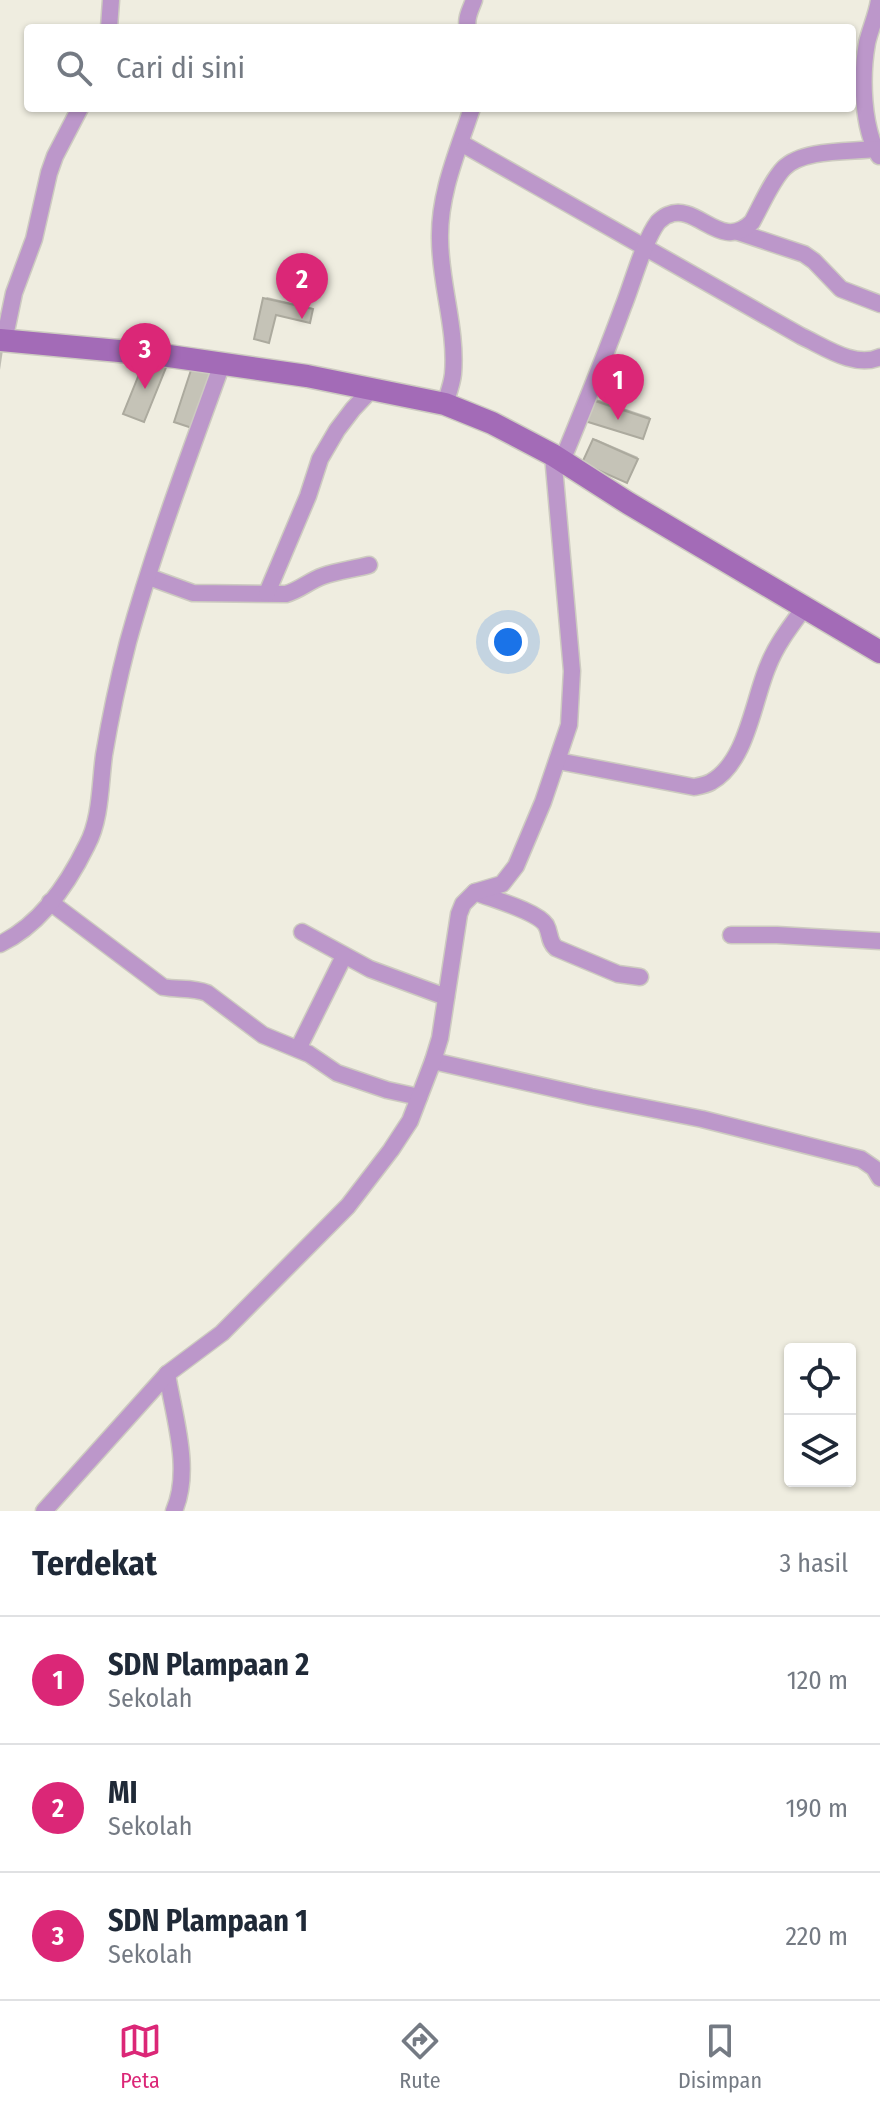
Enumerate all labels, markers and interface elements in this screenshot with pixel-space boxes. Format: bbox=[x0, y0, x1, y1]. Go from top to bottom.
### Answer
search box bbox=[24, 24, 856, 112]
icon: search bbox=[52, 46, 96, 90]
text: Cari di sini bbox=[116, 50, 245, 86]
pin: 2 bbox=[276, 253, 328, 319]
pin: 3 bbox=[119, 323, 171, 389]
pin: 1 bbox=[592, 354, 644, 420]
your location bbox=[488, 622, 528, 662]
map controls bbox=[784, 1343, 856, 1487]
button: locate bbox=[784, 1343, 856, 1415]
button: layers bbox=[784, 1415, 856, 1487]
text: Terdekat bbox=[32, 1543, 157, 1584]
text: 3 hasil bbox=[779, 1548, 848, 1579]
text: SDN Plampaan 2 bbox=[108, 1647, 309, 1683]
text: 1 bbox=[53, 1665, 64, 1696]
text: 120 m bbox=[787, 1665, 848, 1696]
text: Sekolah bbox=[108, 1683, 192, 1714]
text: MI bbox=[108, 1775, 138, 1811]
text: 2 bbox=[52, 1793, 64, 1824]
text: 190 m bbox=[786, 1793, 848, 1824]
text: Sekolah bbox=[108, 1811, 192, 1842]
text: SDN Plampaan 1 bbox=[108, 1903, 308, 1939]
text: 3 bbox=[52, 1921, 64, 1952]
text: 220 m bbox=[785, 1921, 848, 1952]
text: Sekolah bbox=[108, 1939, 192, 1970]
tab: Peta bbox=[118, 2019, 162, 2094]
tab: Rute bbox=[398, 2019, 442, 2094]
tab: Disimpan bbox=[678, 2019, 762, 2094]

